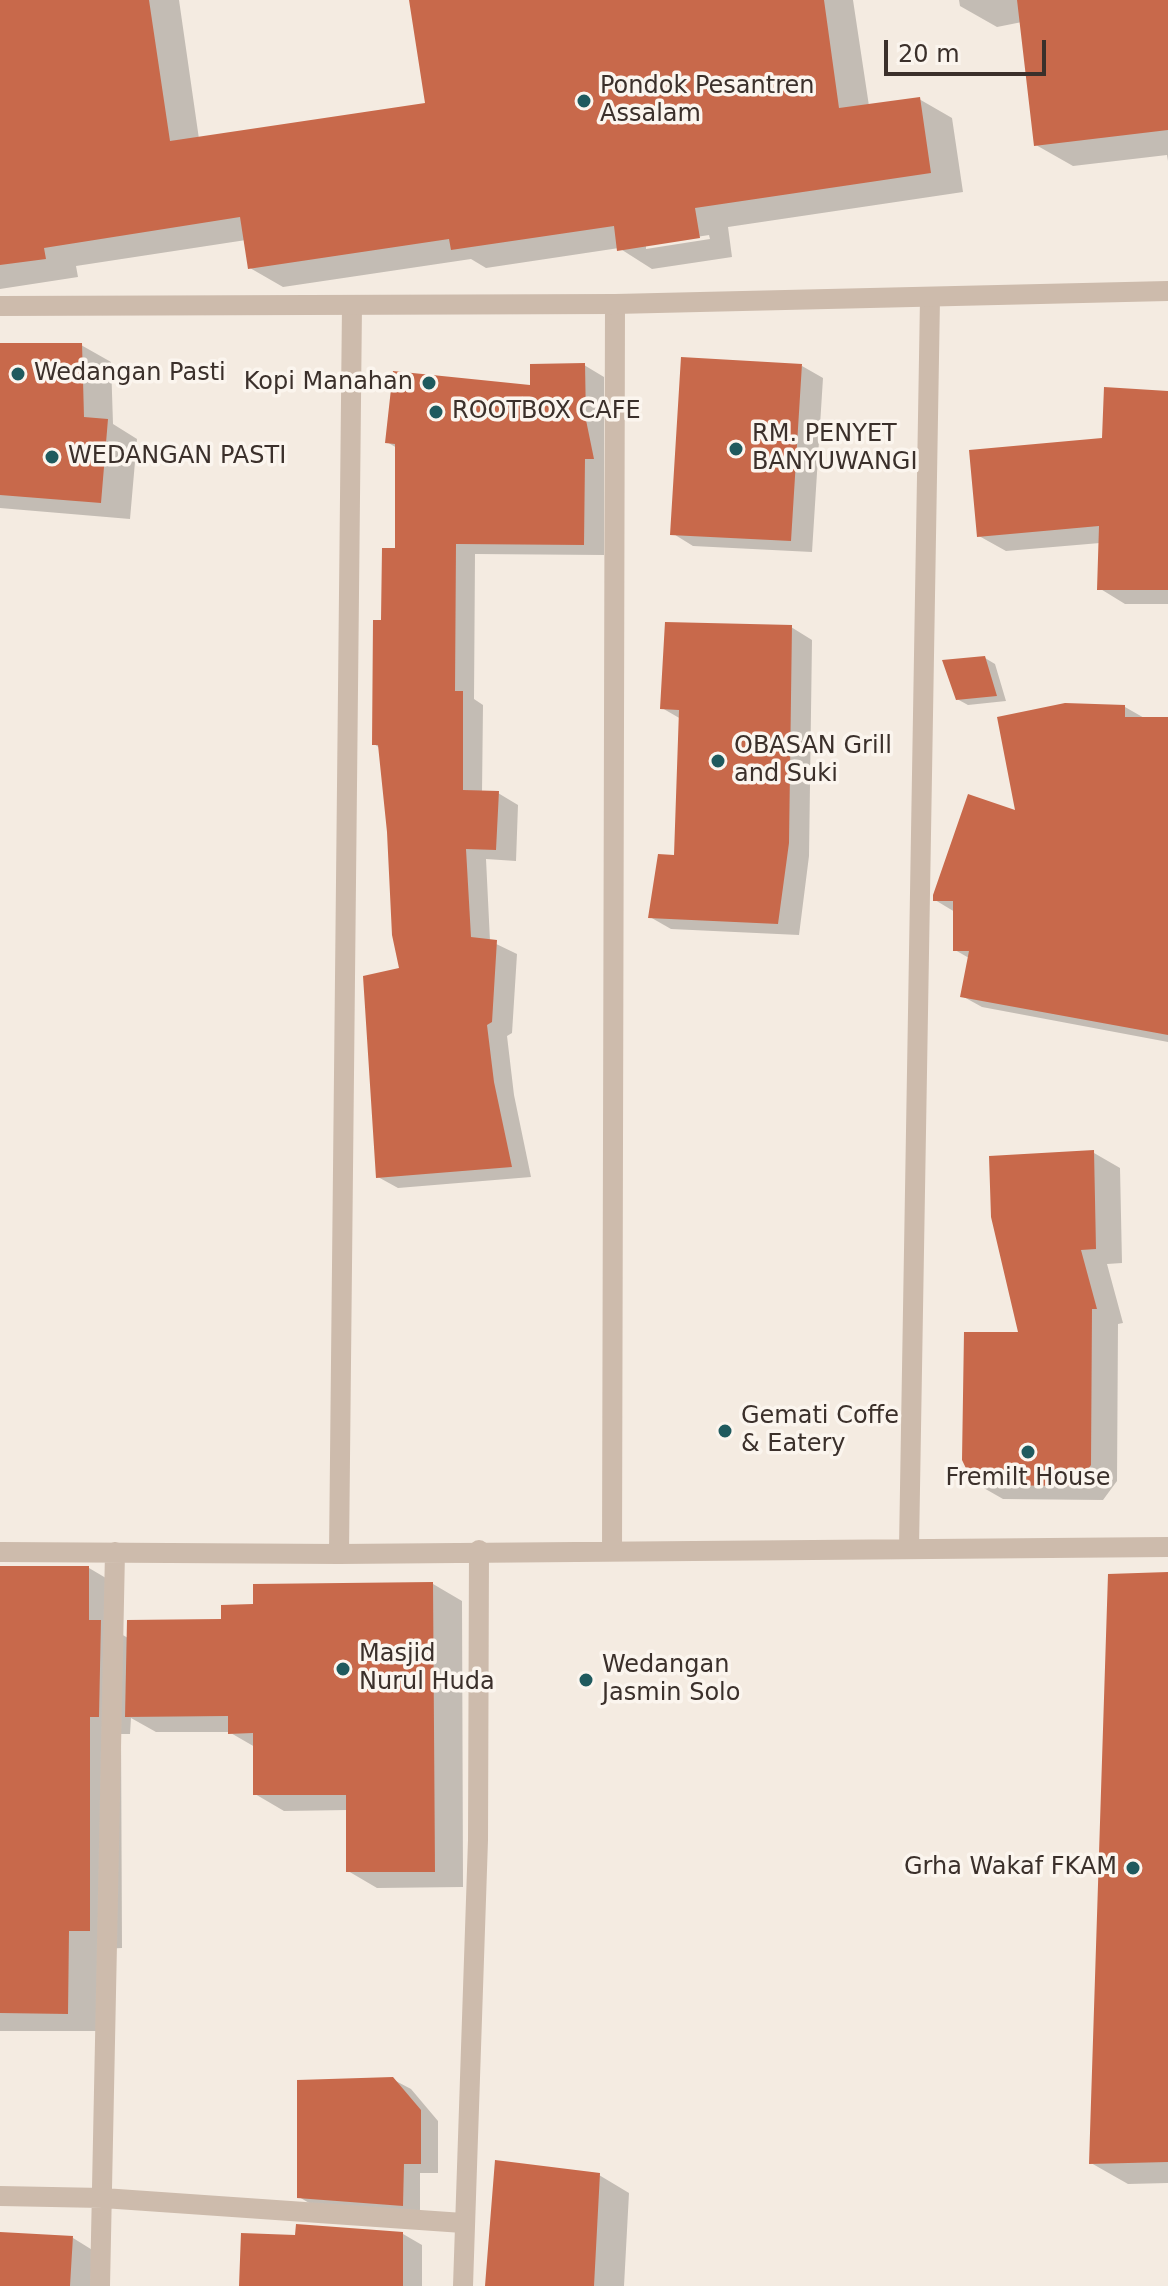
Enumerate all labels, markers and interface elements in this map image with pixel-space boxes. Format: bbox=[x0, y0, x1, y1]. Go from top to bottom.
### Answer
scale bar bbox=[888, 24, 1050, 74]
text: 20 m bbox=[898, 40, 960, 68]
place label: Pondok Pesantren Assalam bbox=[600, 73, 814, 129]
marker: Pondok Pesantren Assalam bbox=[575, 92, 593, 110]
place label: Wedangan Pasti bbox=[34, 360, 226, 388]
marker: Wedangan Pasti bbox=[9, 365, 27, 383]
place label: Kopi Manahan bbox=[244, 369, 413, 397]
marker: Kopi Manahan bbox=[420, 374, 438, 392]
place label: ROOTBOX CAFE bbox=[452, 398, 641, 426]
marker: ROOTBOX CAFE bbox=[427, 403, 445, 421]
place label: RM. PENYET BANYUWANGI bbox=[752, 421, 918, 477]
marker: RM. PENYET BANYUWANGI bbox=[727, 440, 745, 458]
place label: WEDANGAN PASTI bbox=[68, 443, 286, 471]
marker: WEDANGAN PASTI bbox=[43, 448, 61, 466]
place label: OBASAN Grill and Suki bbox=[734, 733, 892, 789]
marker: OBASAN Grill and Suki bbox=[709, 752, 727, 770]
place label: Gemati Coffe & Eatery bbox=[741, 1403, 899, 1459]
marker: Gemati Coffe & Eatery bbox=[716, 1422, 734, 1440]
marker: Fremilt House bbox=[1019, 1443, 1037, 1461]
place label: Fremilt House bbox=[945, 1465, 1111, 1493]
place label: Masjid Nurul Huda bbox=[359, 1641, 495, 1697]
place label: Wedangan Jasmin Solo bbox=[602, 1652, 740, 1708]
marker: Masjid Nurul Huda bbox=[334, 1660, 352, 1678]
marker: Wedangan Jasmin Solo bbox=[577, 1671, 595, 1689]
place label: Grha Wakaf FKAM bbox=[904, 1854, 1117, 1882]
marker: Grha Wakaf FKAM bbox=[1124, 1859, 1142, 1877]

